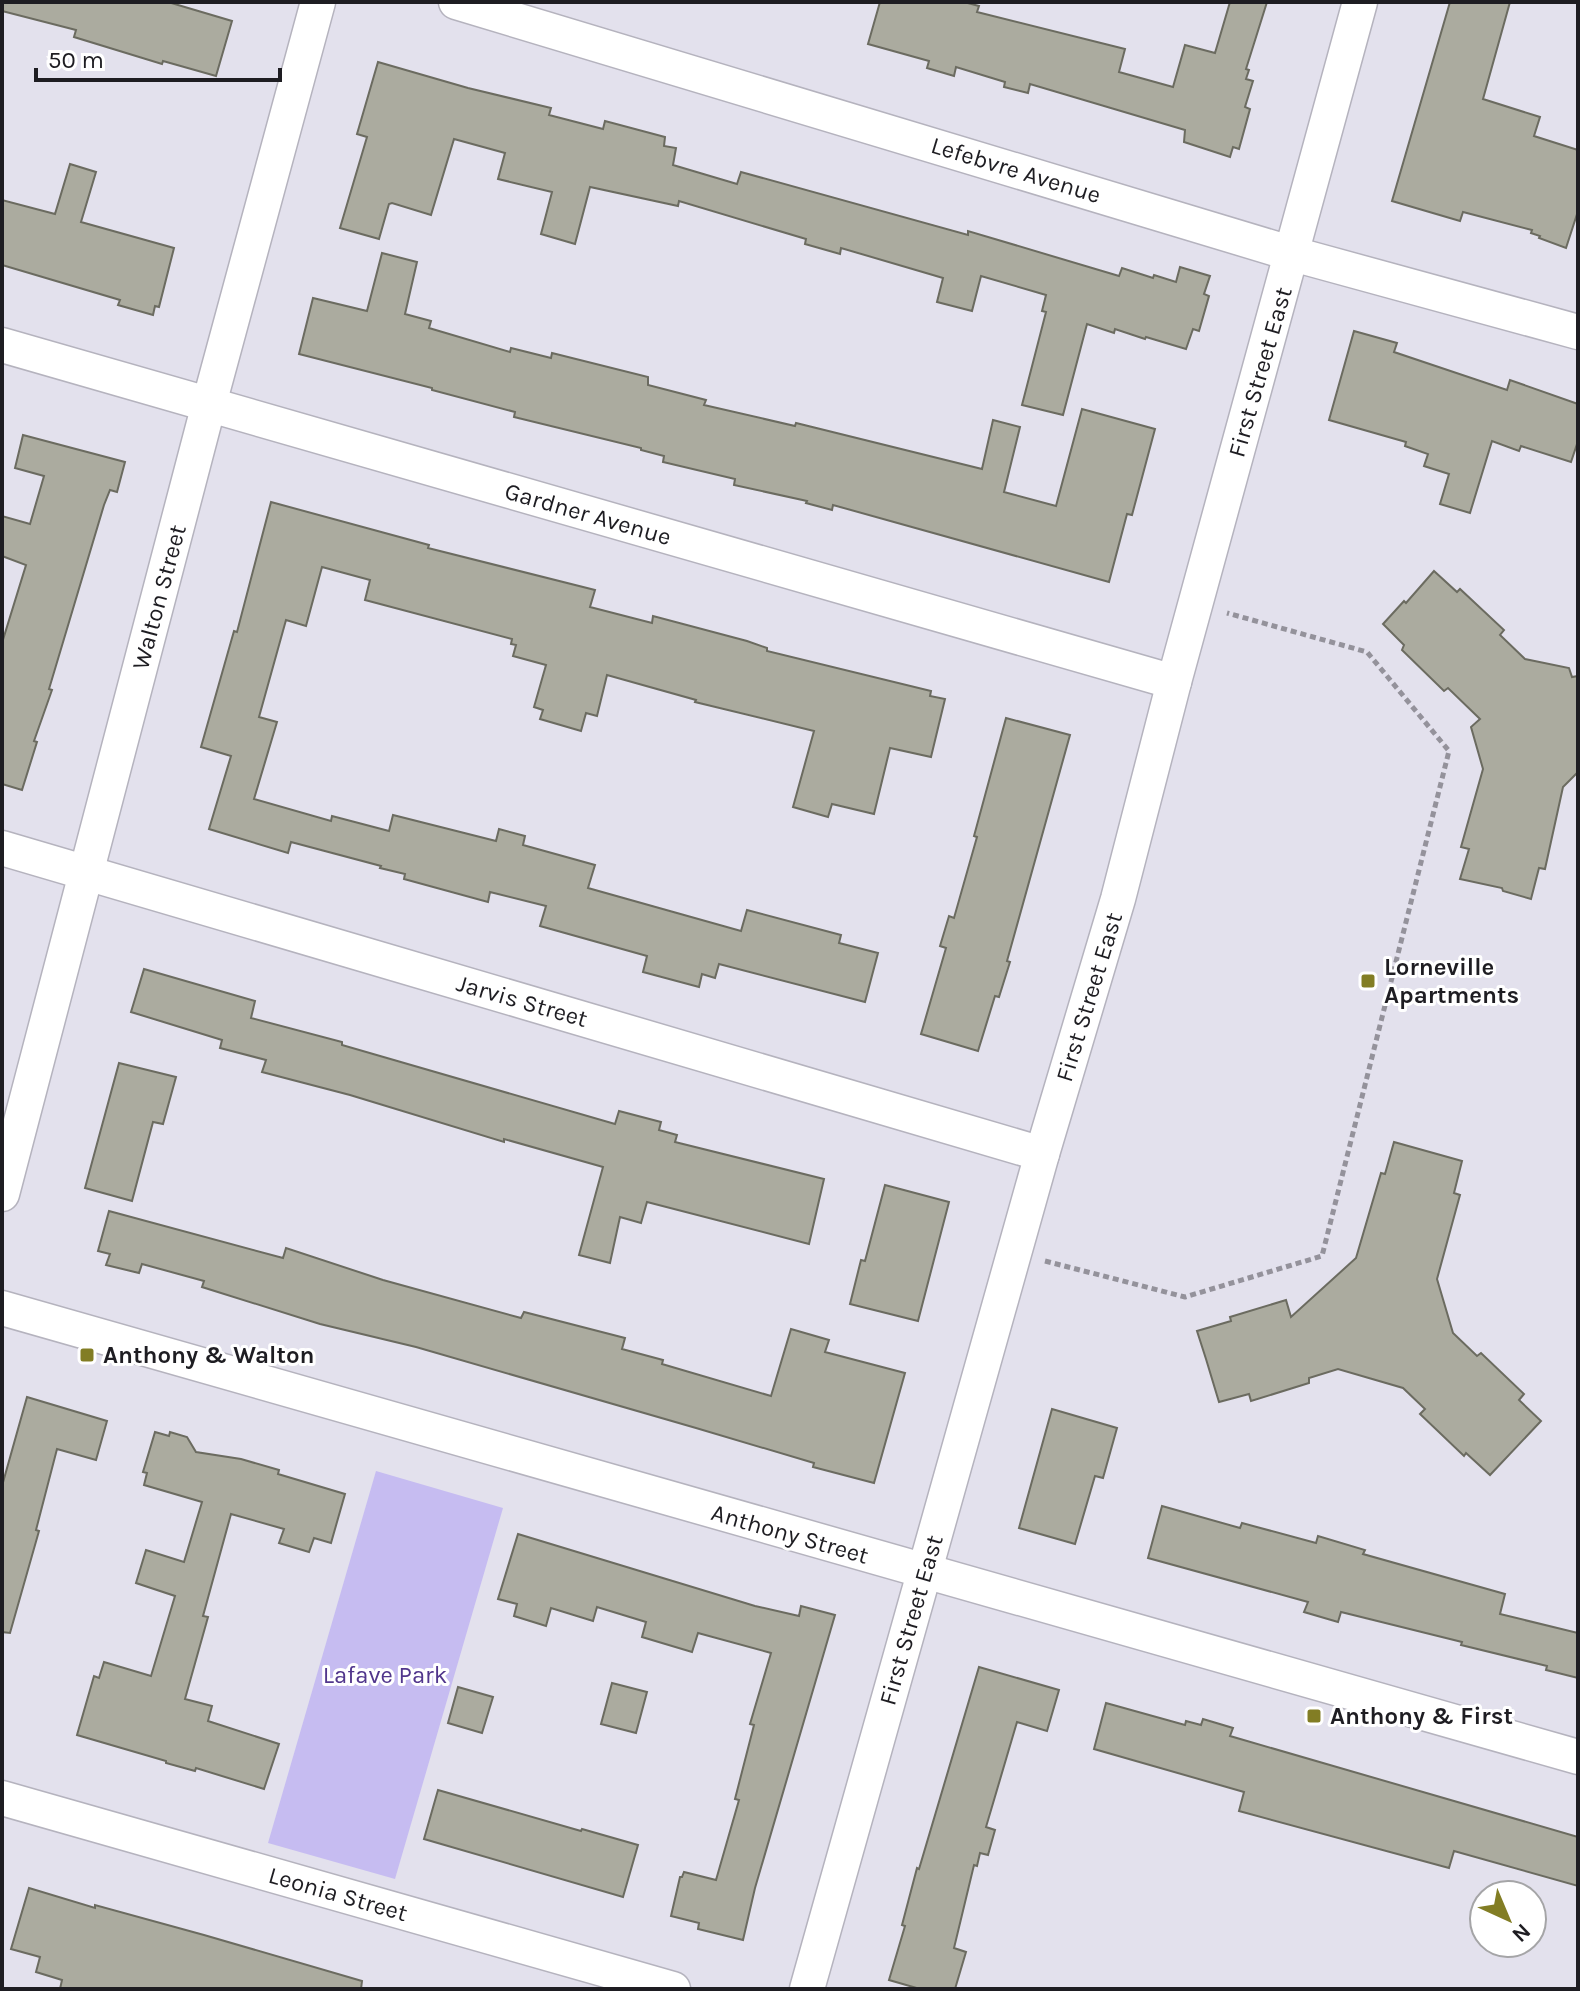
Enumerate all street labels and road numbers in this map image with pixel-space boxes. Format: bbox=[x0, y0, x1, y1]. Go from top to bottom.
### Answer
street label: Lefebvre Avenue bbox=[928, 131, 1104, 209]
street label: First Street East bbox=[1222, 284, 1298, 460]
street label: Gardner Avenue bbox=[502, 477, 674, 551]
street label: Walton Street bbox=[126, 521, 192, 673]
street label: First Street East bbox=[1050, 909, 1128, 1085]
street label: Jarvis Street bbox=[453, 969, 591, 1033]
street label: Anthony Street bbox=[708, 1498, 872, 1570]
street label: First Street East bbox=[873, 1532, 949, 1708]
street label: Leonia Street bbox=[265, 1861, 411, 1927]

